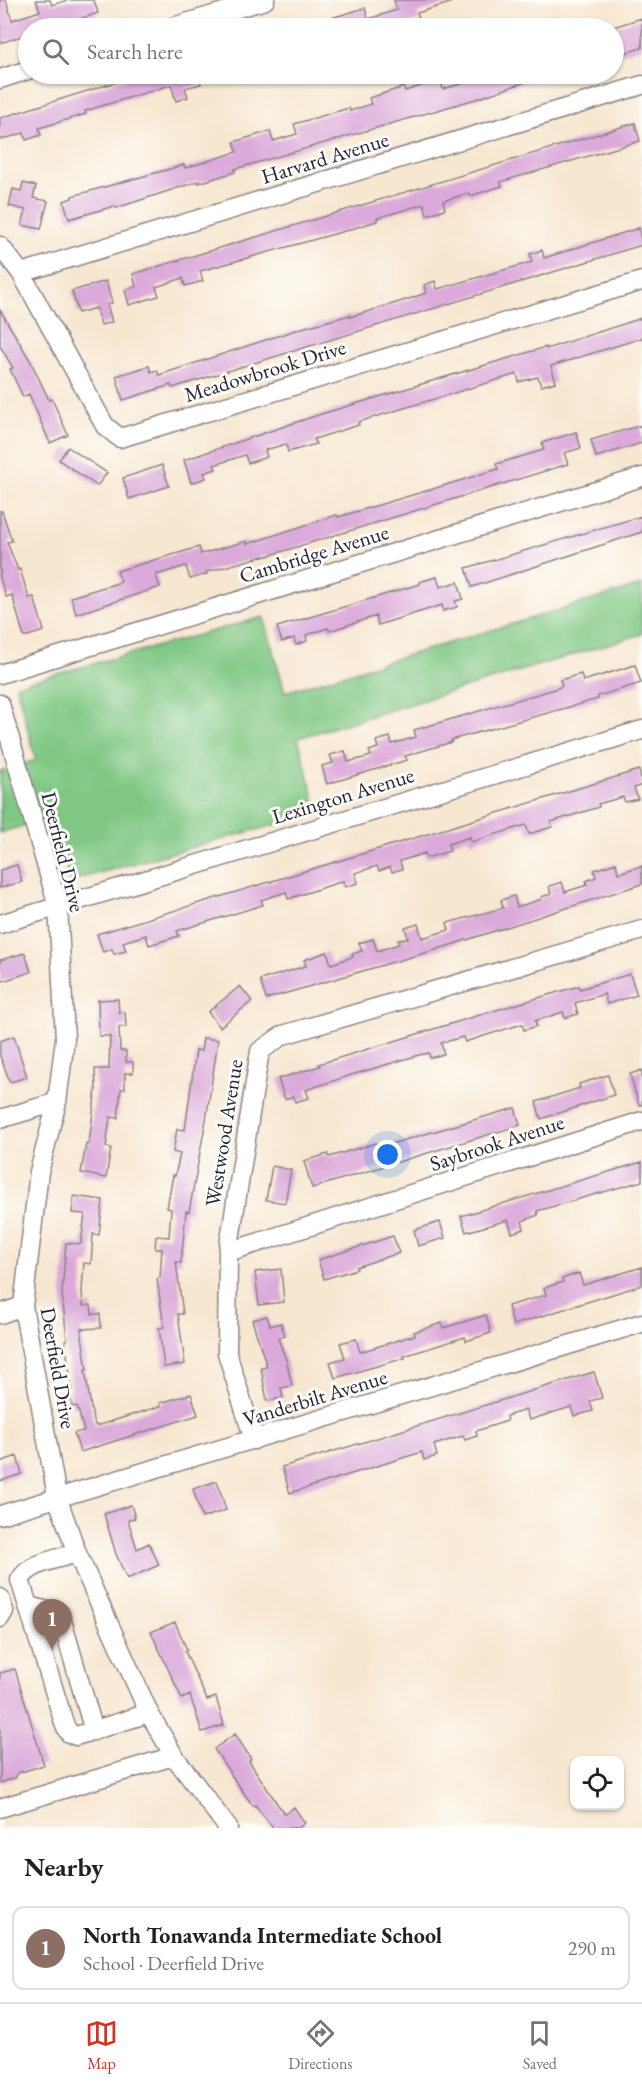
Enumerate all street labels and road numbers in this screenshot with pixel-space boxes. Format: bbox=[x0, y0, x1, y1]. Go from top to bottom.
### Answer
street label: Harvard Avenue bbox=[258, 125, 392, 190]
street label: Meadowbrook Drive bbox=[181, 333, 349, 408]
street label: Cambridge Avenue bbox=[236, 518, 392, 589]
street label: Lexington Avenue bbox=[269, 761, 417, 830]
street label: Deerfield Drive bbox=[36, 789, 91, 915]
street label: Westwood Avenue bbox=[199, 1057, 248, 1208]
street label: Saybrook Avenue bbox=[426, 1108, 567, 1177]
street label: Deerfield Drive bbox=[35, 1305, 82, 1431]
street label: Vanderbilt Avenue bbox=[239, 1363, 390, 1432]

